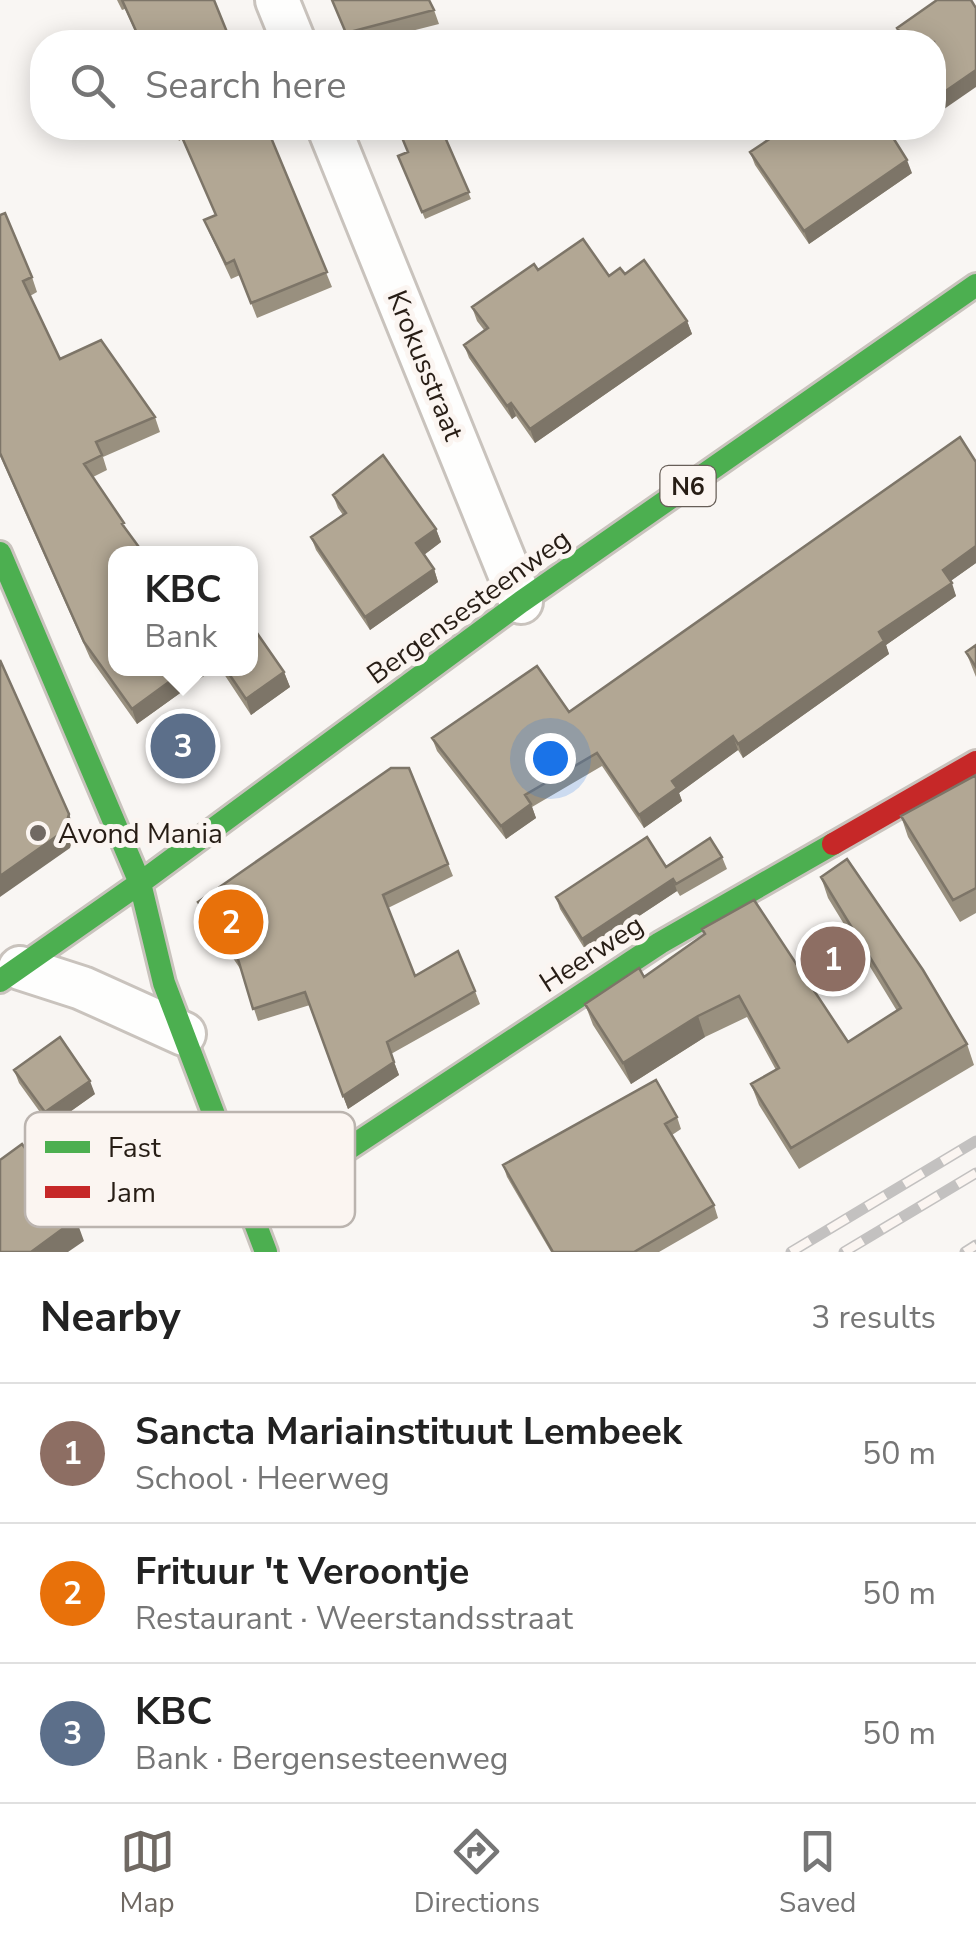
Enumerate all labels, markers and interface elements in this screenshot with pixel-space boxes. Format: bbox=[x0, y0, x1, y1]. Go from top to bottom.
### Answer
search box bbox=[30, 30, 946, 140]
icon: search bbox=[65, 58, 120, 113]
text: Search here bbox=[145, 60, 346, 111]
street label: Krokusstraat bbox=[378, 285, 472, 446]
road number: N6 bbox=[660, 466, 716, 506]
street label: Bergensesteenweg bbox=[359, 520, 578, 693]
popup bbox=[108, 546, 258, 676]
text: KBC bbox=[144, 564, 222, 615]
text: Bank bbox=[144, 615, 217, 658]
pin: 3 bbox=[150, 708, 216, 784]
your location bbox=[525, 733, 576, 784]
place label: Avond Mania bbox=[58, 815, 223, 853]
marker: Avond Mania bbox=[27, 822, 49, 844]
pin: 2 bbox=[198, 884, 264, 960]
street label: Heerweg bbox=[532, 906, 651, 1002]
pin: 1 bbox=[800, 922, 866, 996]
legend bbox=[25, 1112, 355, 1227]
text: Fast bbox=[108, 1129, 161, 1167]
text: Jam bbox=[107, 1174, 156, 1212]
text: Nearby bbox=[40, 1289, 181, 1346]
text: 3 results bbox=[811, 1296, 936, 1339]
text: Sancta Mariainstituut Lembeek bbox=[135, 1406, 682, 1457]
text: 1 bbox=[63, 1432, 82, 1475]
text: 50 m bbox=[862, 1432, 936, 1475]
text: School · Heerweg bbox=[135, 1457, 390, 1500]
text: Frituur 't Veroontje bbox=[135, 1546, 469, 1597]
text: 2 bbox=[63, 1572, 82, 1615]
text: 50 m bbox=[862, 1572, 936, 1615]
text: Restaurant · Weerstandsstraat bbox=[135, 1597, 573, 1640]
text: KBC bbox=[135, 1686, 212, 1737]
text: 3 bbox=[63, 1712, 82, 1755]
text: 50 m bbox=[862, 1712, 936, 1755]
text: Bank · Bergensesteenweg bbox=[135, 1737, 509, 1780]
tab: Map bbox=[120, 1824, 175, 1922]
tab: Directions bbox=[414, 1824, 540, 1922]
tab: Saved bbox=[779, 1824, 856, 1922]

